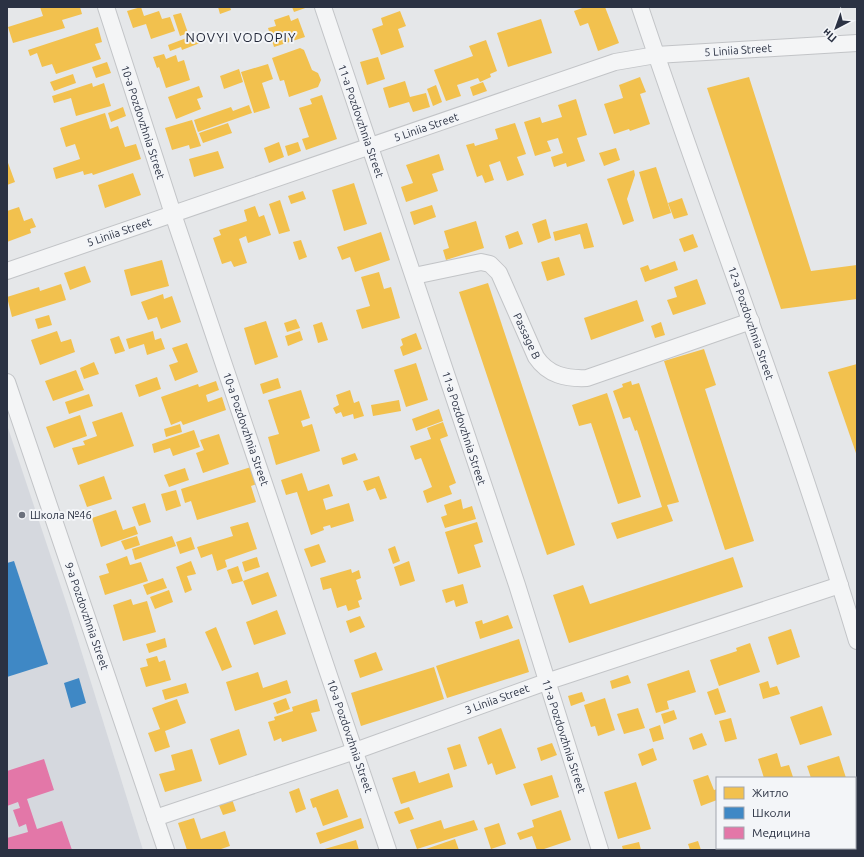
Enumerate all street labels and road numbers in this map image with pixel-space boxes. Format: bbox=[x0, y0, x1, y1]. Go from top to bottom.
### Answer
street label: 5 Liniia Street bbox=[704, 42, 773, 58]
street label: 11-a Pozdovzhnia Street bbox=[336, 63, 386, 180]
street label: 10-a Pozdovzhnia Street bbox=[119, 64, 167, 181]
street label: 5 Liniia Street bbox=[392, 110, 461, 144]
street label: 5 Liniia Street bbox=[85, 215, 154, 249]
street label: 12-a Pozdovzhnia Street bbox=[726, 265, 776, 382]
street label: Passage B bbox=[511, 311, 543, 361]
street label: 11-a Pozdovzhnia Street bbox=[440, 370, 488, 487]
street label: 10-a Pozdovzhnia Street bbox=[221, 371, 271, 488]
street label: 9-a Pozdovzhnia Street bbox=[63, 561, 111, 672]
street label: 10-a Pozdovzhnia Street bbox=[325, 678, 375, 795]
street label: 11-a Pozdovzhnia Street bbox=[540, 678, 588, 795]
street label: 3 Liniia Street bbox=[463, 682, 531, 716]

